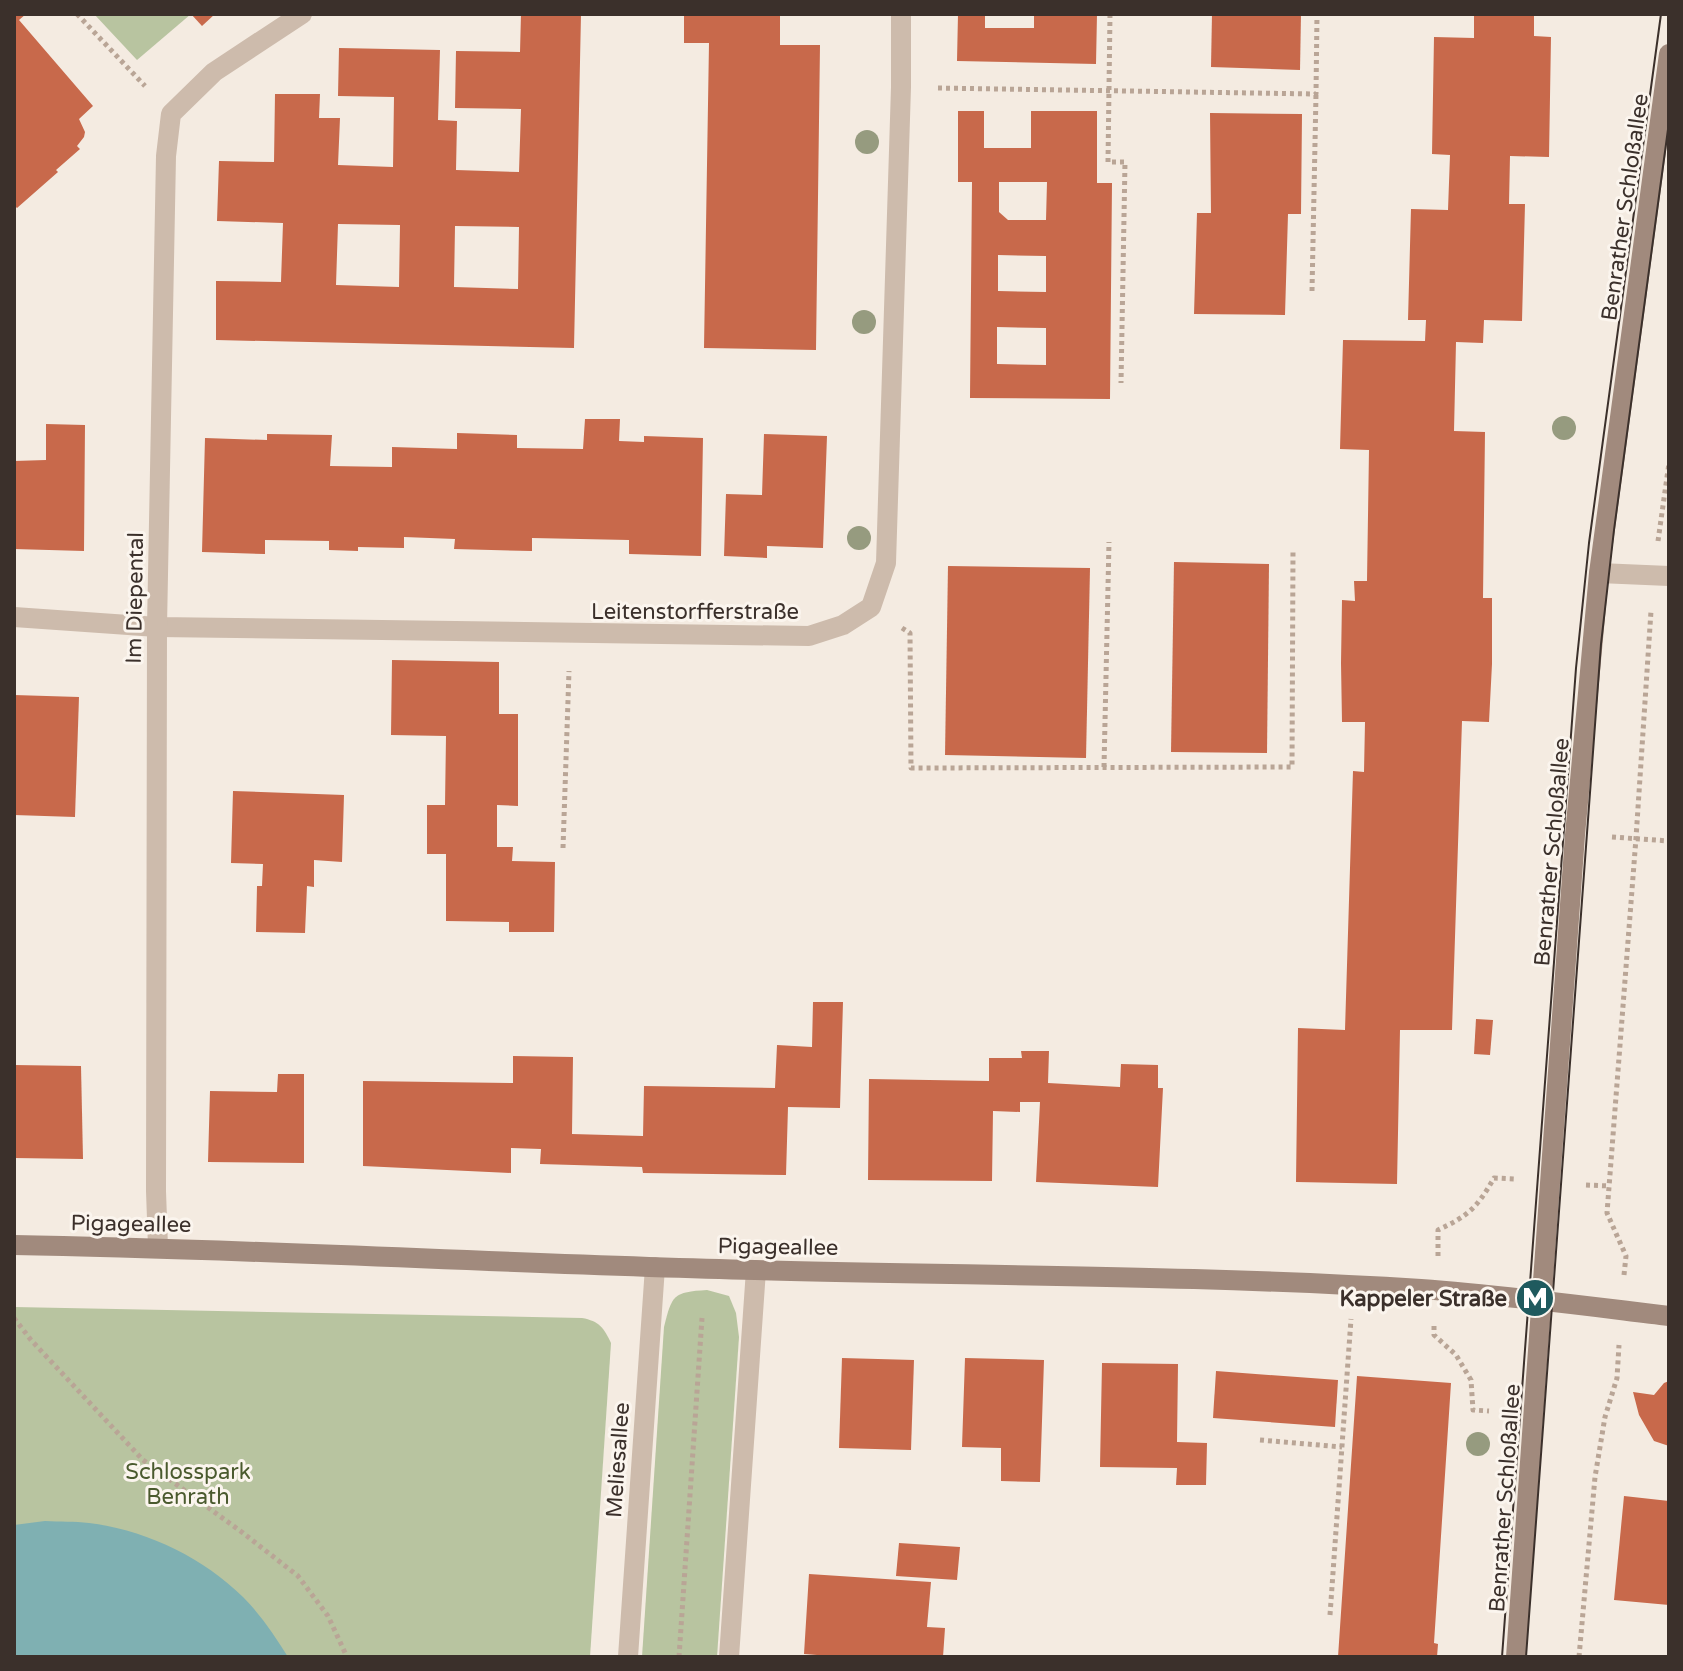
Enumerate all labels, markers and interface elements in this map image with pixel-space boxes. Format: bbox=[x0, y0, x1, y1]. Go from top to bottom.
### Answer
street label: Benrather Schloßallee bbox=[1596, 92, 1654, 322]
street label: Im Diepental bbox=[121, 532, 149, 664]
street label: Leitenstorfferstraße bbox=[591, 599, 799, 625]
street label: Benrather Schloßallee bbox=[1529, 737, 1575, 967]
street label: Pigageallee bbox=[70, 1210, 192, 1238]
street label: Pigageallee bbox=[717, 1233, 839, 1261]
metro station icon: Kappeler Straße bbox=[1514, 1277, 1556, 1319]
place label: Kappeler Straße bbox=[1340, 1286, 1507, 1312]
street label: Benrather Schloßallee bbox=[1484, 1383, 1526, 1613]
street label: Meliesallee bbox=[601, 1402, 635, 1519]
park label: Schlosspark Benrath bbox=[125, 1459, 251, 1510]

